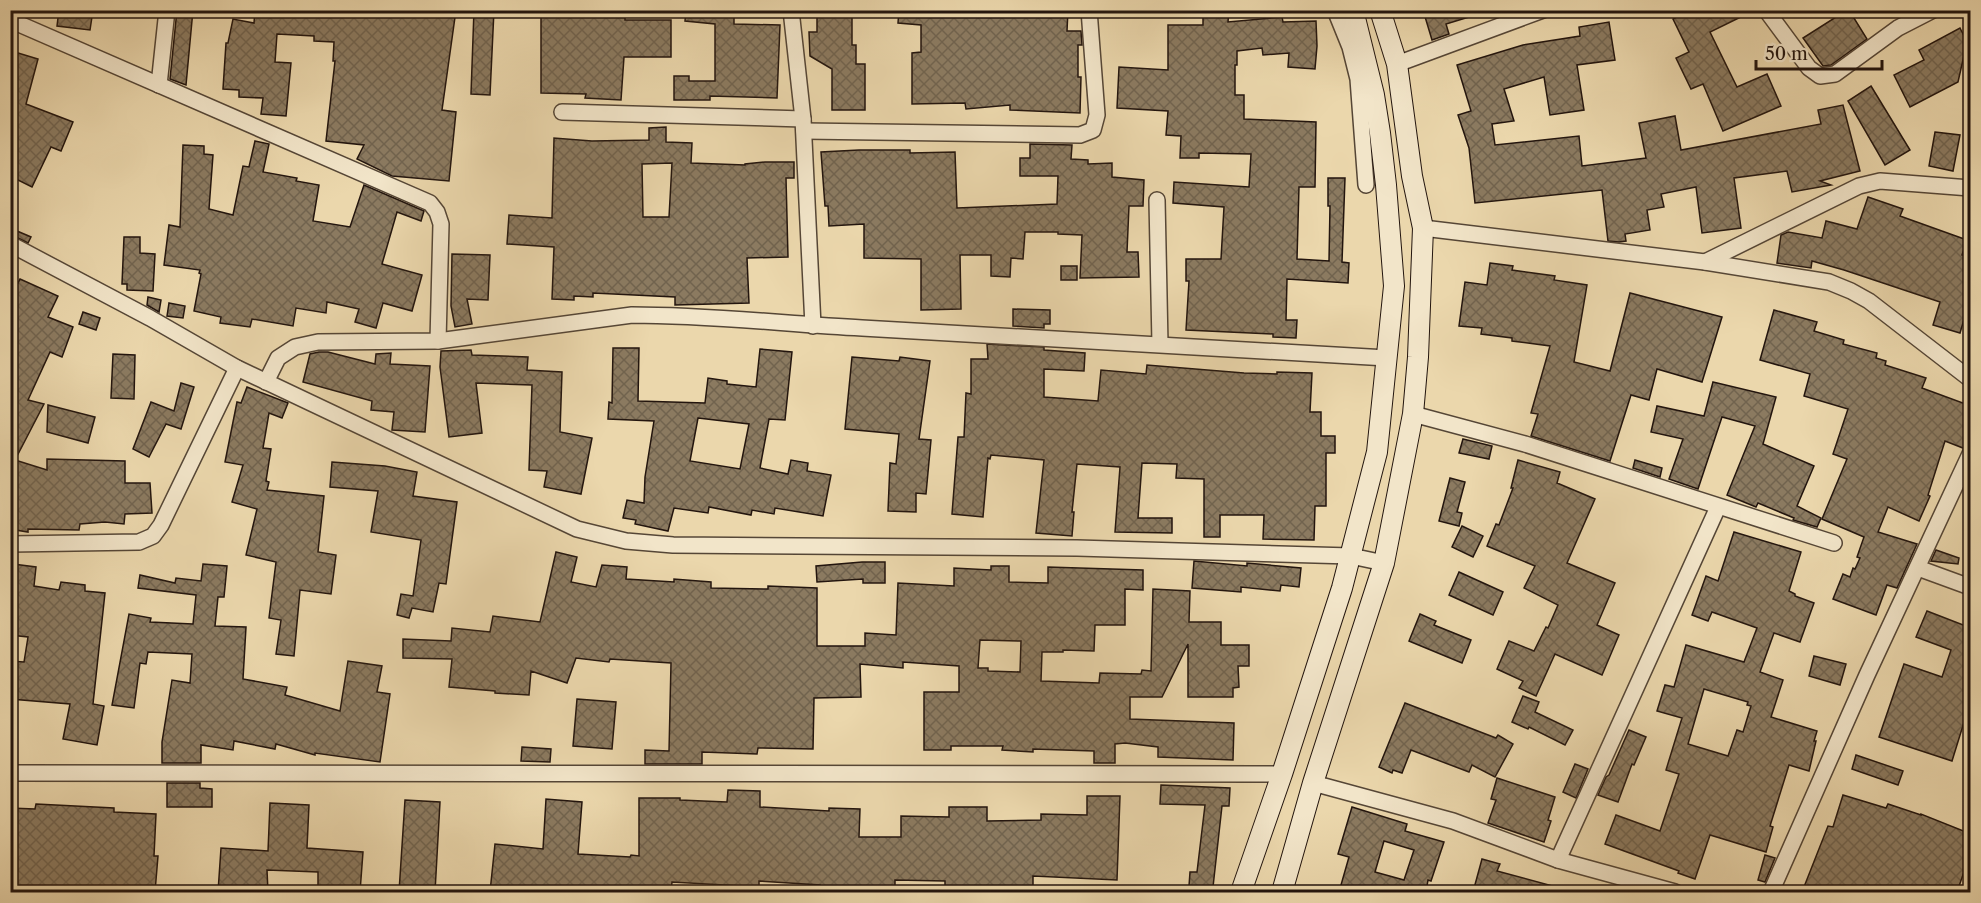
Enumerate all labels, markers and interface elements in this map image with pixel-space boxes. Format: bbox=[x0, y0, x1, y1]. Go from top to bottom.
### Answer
scale bar bbox=[1756, 33, 1882, 71]
text: 50 m bbox=[1765, 43, 1808, 65]

